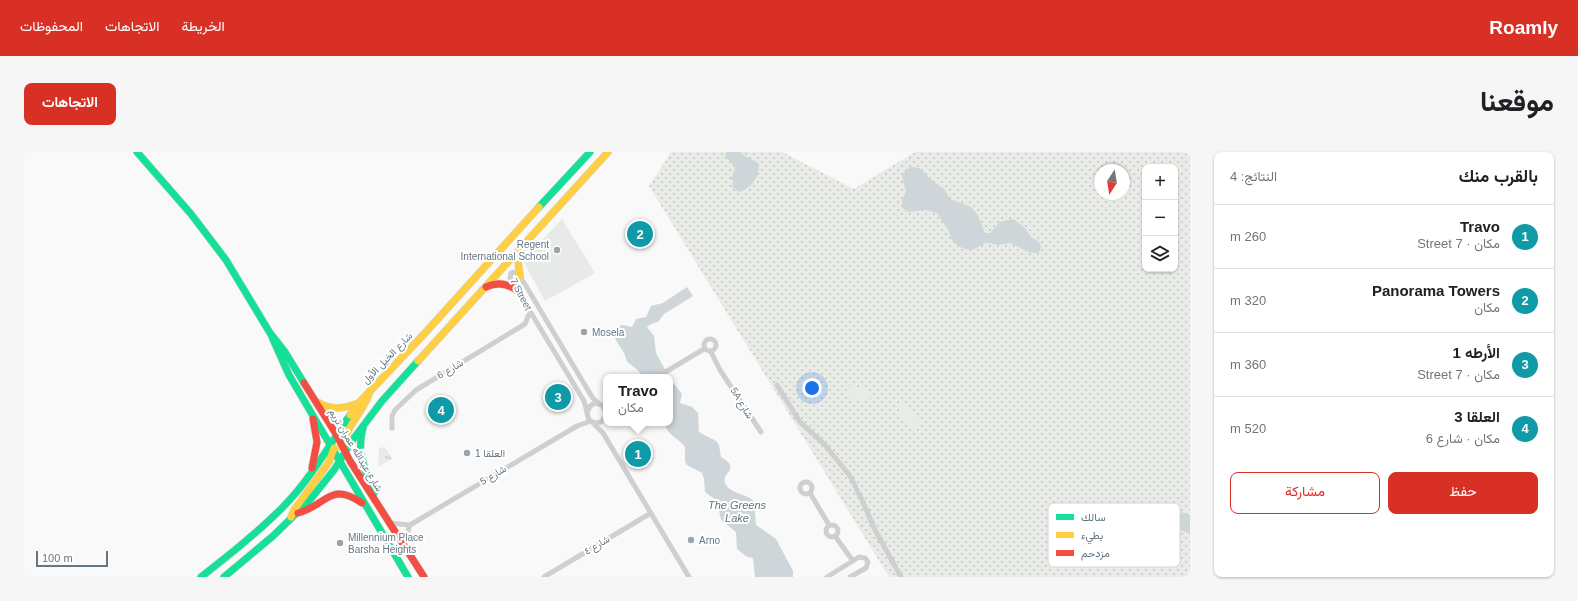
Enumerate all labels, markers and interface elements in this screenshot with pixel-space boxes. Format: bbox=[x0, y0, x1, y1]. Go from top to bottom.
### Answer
text: Roamly bbox=[1489, 17, 1558, 38]
text: المحفوظات bbox=[20, 18, 83, 34]
text: الاتجاهات bbox=[105, 18, 159, 34]
text: الخريطة bbox=[181, 18, 225, 34]
button: الاتجاهات bbox=[24, 83, 116, 125]
text: موقعنا bbox=[1480, 86, 1554, 117]
north arrow bbox=[1094, 164, 1130, 200]
map controls bbox=[1142, 164, 1178, 272]
button: + bbox=[1142, 164, 1178, 200]
text: بالقرب منك bbox=[1459, 167, 1538, 186]
text: النتائج: 4 bbox=[1230, 169, 1277, 184]
button: − bbox=[1142, 200, 1178, 236]
text: Travo bbox=[1460, 218, 1500, 235]
pin: 2 bbox=[627, 219, 653, 249]
text: 260 m bbox=[1230, 229, 1266, 244]
text: 1 bbox=[1521, 229, 1529, 244]
button: layers bbox=[1142, 236, 1178, 272]
text: مكان · 7 Street bbox=[1417, 236, 1500, 251]
place label: Regent International School bbox=[461, 239, 549, 262]
marker: Regent International School bbox=[552, 245, 562, 255]
street label: 7 Street bbox=[508, 276, 534, 312]
text: Panorama Towers bbox=[1372, 282, 1500, 299]
text: 320 m bbox=[1230, 293, 1266, 308]
text: 2 bbox=[1521, 293, 1529, 308]
text: مكان bbox=[1474, 300, 1500, 315]
marker: Mosela bbox=[579, 327, 589, 337]
place label: Mosela bbox=[592, 327, 625, 338]
street label: شارع الخيل الأول bbox=[360, 330, 415, 387]
text: الأرطه 1 bbox=[1453, 344, 1500, 361]
street label: شارع 6 bbox=[435, 357, 466, 382]
text: 360 m bbox=[1230, 357, 1266, 372]
text: 3 bbox=[1521, 357, 1529, 372]
text: مكان · 7 Street bbox=[1417, 367, 1500, 382]
popup bbox=[603, 374, 673, 426]
your location bbox=[802, 378, 822, 398]
pin: 3 bbox=[545, 382, 571, 412]
text: Travo bbox=[618, 382, 658, 399]
street label: 5A شارع bbox=[728, 385, 756, 421]
pin: 4 bbox=[428, 395, 454, 425]
text: مكان bbox=[618, 400, 644, 415]
street label: شارع عبدالله عمران تريم bbox=[326, 407, 385, 494]
text: العلقا 3 bbox=[1454, 408, 1500, 425]
text: 520 m bbox=[1230, 421, 1266, 436]
text: 4 bbox=[1521, 421, 1529, 436]
text: مكان · شارع 6 bbox=[1426, 431, 1500, 446]
pin: 1 bbox=[625, 439, 651, 469]
marker: العلقا 1 bbox=[462, 448, 472, 458]
place label: العلقا 1 bbox=[475, 448, 505, 459]
street label: شارع 5 bbox=[478, 463, 509, 488]
button: مشاركة bbox=[1230, 472, 1380, 514]
button: حفظ bbox=[1388, 472, 1538, 514]
water label: The Greens Lake bbox=[708, 499, 767, 524]
legend bbox=[1048, 503, 1180, 567]
text: سالك bbox=[1081, 511, 1106, 523]
text: بطيء bbox=[1081, 529, 1103, 545]
place label: Millennium Place Barsha Heights bbox=[348, 532, 424, 555]
street label: شارع ٤ bbox=[582, 533, 612, 558]
marker: Arno bbox=[686, 535, 696, 545]
place label: Arno bbox=[699, 535, 721, 546]
marker: Millennium Place Barsha Heights bbox=[335, 538, 345, 548]
text: مزدحم bbox=[1081, 547, 1110, 561]
scale bar bbox=[36, 549, 108, 568]
text: 100 m bbox=[42, 552, 73, 564]

